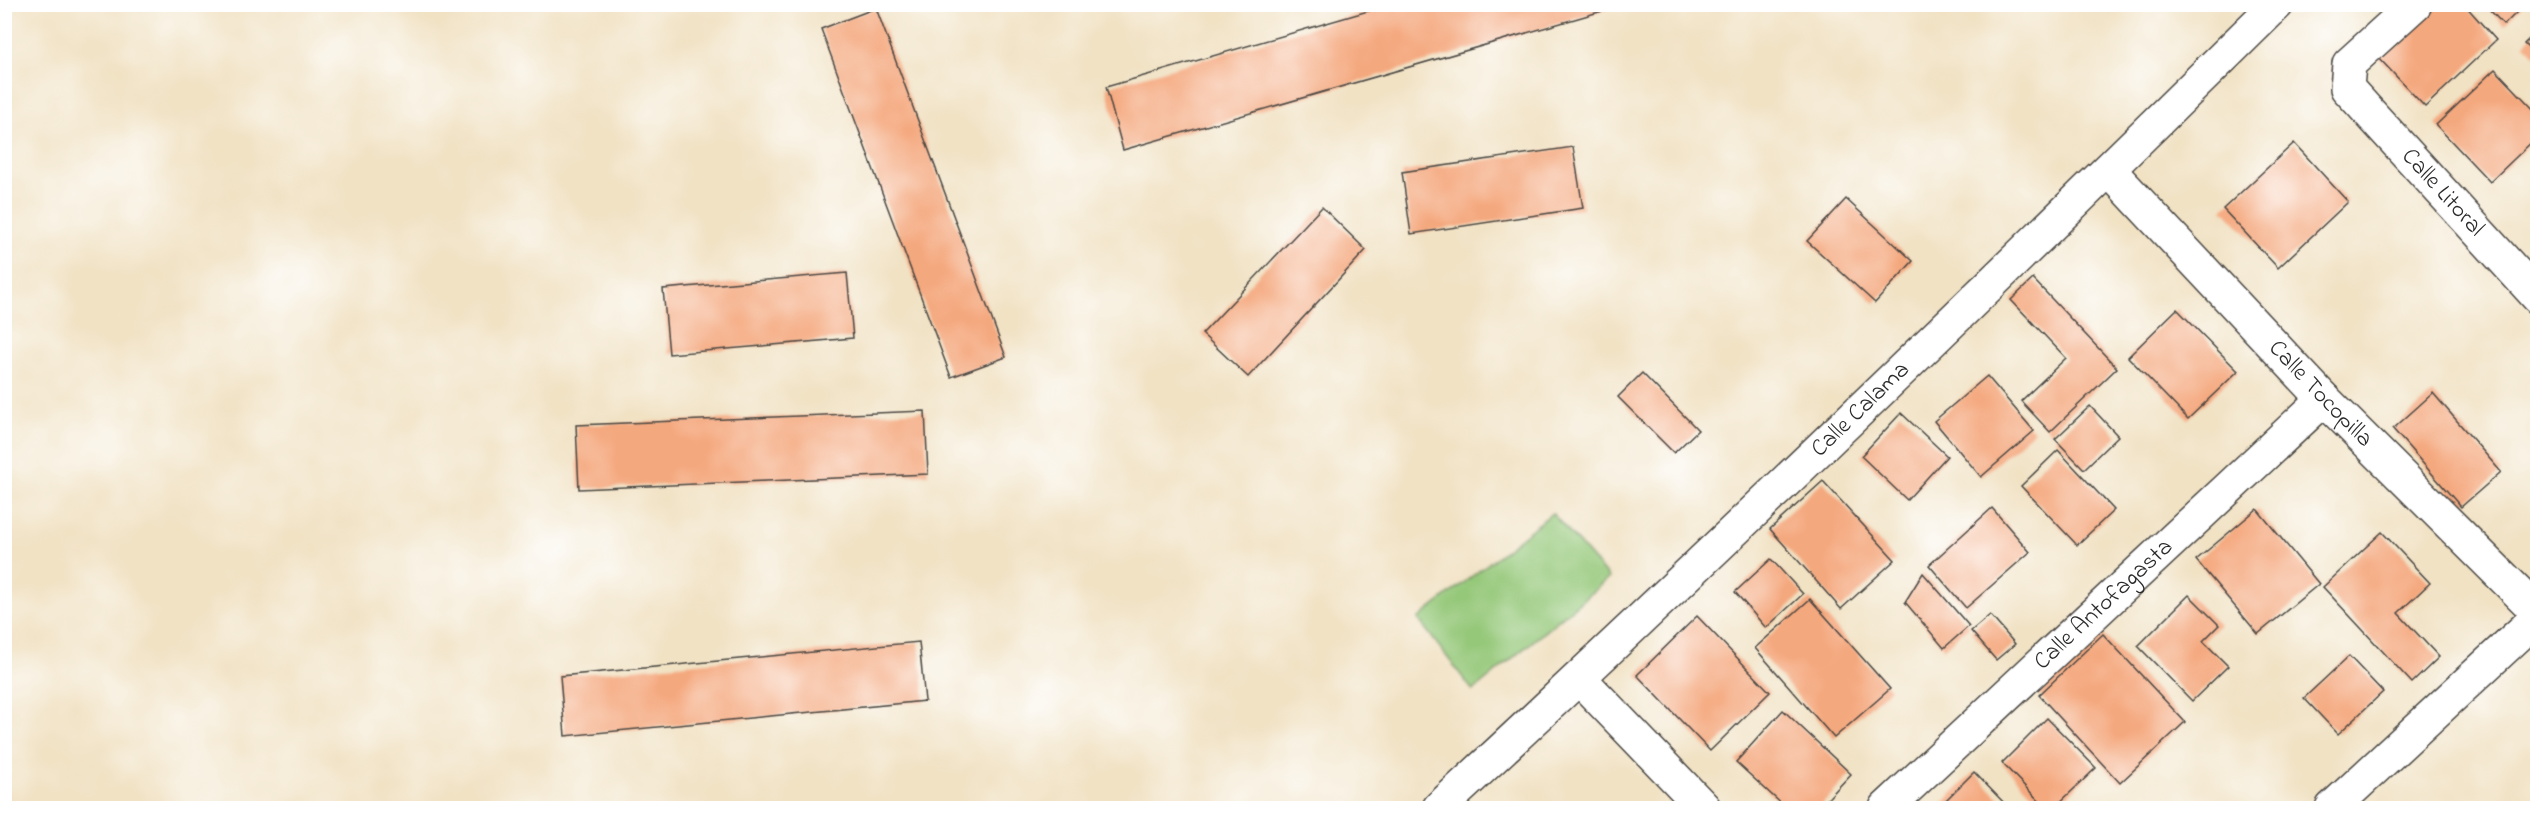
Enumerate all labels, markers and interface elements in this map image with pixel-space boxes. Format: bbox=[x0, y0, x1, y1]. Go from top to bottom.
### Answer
street label: Calle Litoral bbox=[2393, 140, 2492, 245]
street label: Calle Tocopilla bbox=[2260, 332, 2381, 456]
street label: Calle Calama bbox=[1803, 354, 1918, 466]
street label: Calle Antofagasta bbox=[2026, 531, 2181, 679]

